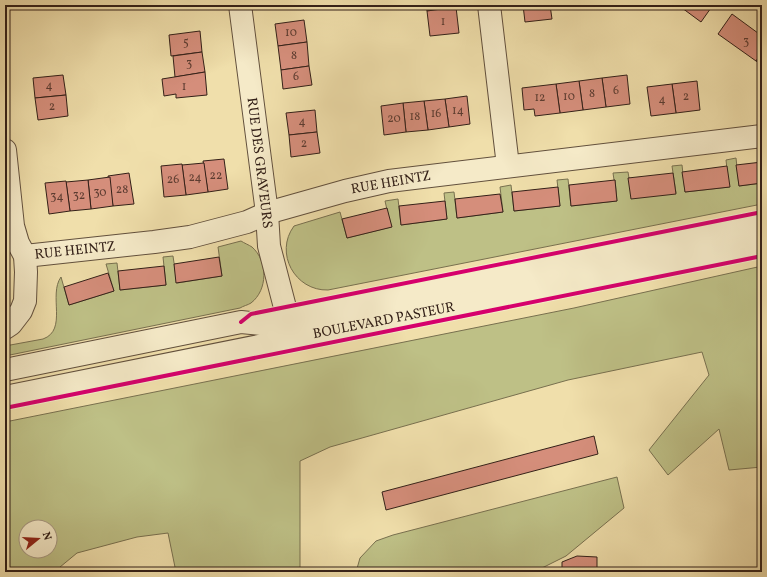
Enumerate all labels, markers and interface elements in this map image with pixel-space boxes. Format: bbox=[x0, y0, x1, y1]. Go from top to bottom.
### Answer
house number: 1 bbox=[441, 14, 445, 30]
house number: 10 bbox=[285, 25, 297, 41]
house number: 3 bbox=[743, 34, 749, 50]
house number: 5 bbox=[183, 35, 189, 51]
house number: 8 bbox=[291, 48, 297, 64]
house number: 3 bbox=[186, 56, 192, 72]
house number: 6 bbox=[293, 69, 299, 85]
house number: 4 bbox=[45, 78, 53, 94]
house number: 1 bbox=[182, 79, 186, 95]
house number: 6 bbox=[613, 83, 619, 99]
house number: 8 bbox=[589, 86, 595, 102]
house number: 10 bbox=[563, 89, 575, 105]
house number: 2 bbox=[683, 89, 689, 105]
house number: 12 bbox=[534, 90, 546, 106]
house number: 4 bbox=[658, 92, 666, 108]
street label: RUE DES GRAVEURS bbox=[242, 96, 276, 230]
house number: 2 bbox=[49, 99, 55, 115]
house number: 14 bbox=[452, 103, 464, 119]
house number: 16 bbox=[431, 106, 441, 122]
house number: 18 bbox=[410, 109, 420, 125]
house number: 20 bbox=[387, 111, 401, 127]
house number: 4 bbox=[298, 114, 306, 130]
house number: 2 bbox=[301, 136, 307, 152]
street label: RUE HEINTZ bbox=[349, 167, 433, 199]
house number: 22 bbox=[210, 168, 222, 184]
house number: 24 bbox=[188, 170, 202, 186]
house number: 26 bbox=[167, 172, 179, 188]
house number: 28 bbox=[116, 182, 128, 198]
house number: 30 bbox=[93, 185, 107, 201]
house number: 32 bbox=[73, 188, 85, 204]
house number: 34 bbox=[50, 189, 64, 205]
street label: RUE HEINTZ bbox=[34, 237, 116, 265]
street label: BOULEVARD PASTEUR bbox=[311, 298, 457, 344]
north arrow bbox=[18, 519, 58, 559]
text: N bbox=[38, 530, 54, 542]

